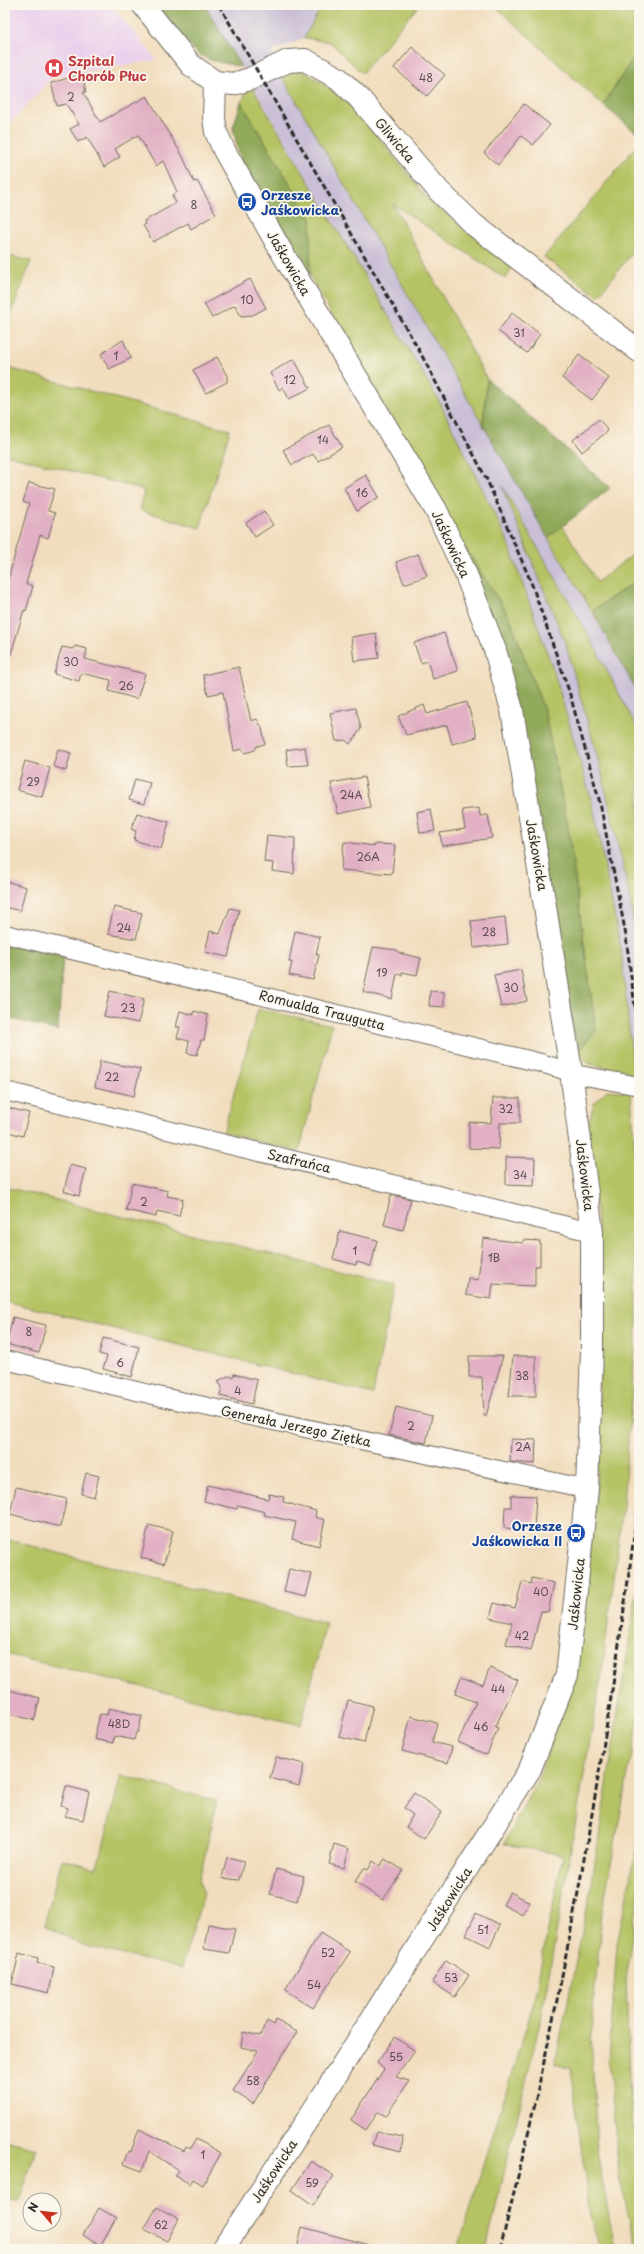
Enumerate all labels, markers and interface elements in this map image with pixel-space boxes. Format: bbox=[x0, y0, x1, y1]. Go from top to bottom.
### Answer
place label: Szpital Chorób Płuc bbox=[68, 51, 147, 85]
hospital icon: Szpital Chorób Płuc bbox=[43, 57, 65, 79]
house number: 48 bbox=[419, 69, 433, 86]
house number: 2 bbox=[67, 88, 75, 105]
street label: Gliwicka bbox=[371, 113, 420, 167]
place label: Orzesze Jaśkowicka bbox=[261, 185, 339, 219]
bus stop icon: Orzesze Jaśkowicka bbox=[236, 191, 258, 213]
house number: 8 bbox=[191, 196, 198, 213]
street label: Jaśkowicka bbox=[263, 227, 316, 300]
house number: 10 bbox=[241, 291, 253, 308]
house number: 31 bbox=[513, 324, 525, 341]
house number: 1 bbox=[114, 347, 119, 364]
house number: 12 bbox=[284, 371, 297, 388]
house number: 14 bbox=[317, 431, 329, 448]
house number: 16 bbox=[356, 484, 369, 501]
street label: Jaśkowicka bbox=[428, 507, 476, 581]
house number: 30 bbox=[63, 653, 79, 670]
house number: 26 bbox=[118, 677, 134, 694]
house number: 29 bbox=[26, 773, 40, 790]
house number: 24A bbox=[340, 786, 362, 803]
street label: Jaśkowicka bbox=[522, 818, 553, 893]
house number: 26A bbox=[356, 848, 380, 865]
house number: 24 bbox=[117, 919, 131, 936]
house number: 28 bbox=[482, 923, 496, 940]
house number: 19 bbox=[376, 964, 388, 981]
house number: 30 bbox=[503, 979, 519, 996]
street label: Romualda Traugutta bbox=[257, 985, 388, 1035]
house number: 23 bbox=[121, 999, 135, 1016]
house number: 22 bbox=[105, 1068, 119, 1085]
house number: 32 bbox=[499, 1100, 514, 1117]
street label: Jaśkowicka bbox=[572, 1138, 599, 1213]
street label: Szafrańca bbox=[265, 1144, 334, 1177]
house number: 34 bbox=[513, 1166, 527, 1183]
house number: 2 bbox=[140, 1193, 148, 1210]
house number: 1 bbox=[353, 1242, 358, 1259]
house number: 1B bbox=[488, 1249, 500, 1266]
house number: 8 bbox=[26, 1323, 33, 1340]
house number: 6 bbox=[116, 1354, 124, 1371]
house number: 38 bbox=[515, 1367, 529, 1384]
house number: 4 bbox=[234, 1382, 242, 1399]
street label: Generała Jerzego Ziętka bbox=[219, 1400, 374, 1451]
house number: 2 bbox=[407, 1417, 415, 1434]
house number: 2A bbox=[515, 1438, 532, 1455]
place label: Orzesze Jaśkowicka II bbox=[472, 1516, 562, 1550]
bus stop icon: Orzesze Jaśkowicka II bbox=[565, 1522, 587, 1544]
street label: Jaśkowicka bbox=[562, 1556, 589, 1631]
house number: 40 bbox=[533, 1583, 549, 1600]
house number: 42 bbox=[515, 1627, 530, 1644]
house number: 44 bbox=[491, 1680, 505, 1697]
house number: 48D bbox=[108, 1715, 130, 1732]
house number: 46 bbox=[474, 1718, 489, 1735]
street label: Jaśkowicka bbox=[421, 1862, 476, 1934]
house number: 51 bbox=[477, 1921, 489, 1938]
house number: 52 bbox=[321, 1944, 335, 1961]
house number: 53 bbox=[444, 1969, 458, 1986]
house number: 54 bbox=[307, 1976, 321, 1993]
house number: 55 bbox=[389, 2048, 403, 2065]
house number: 58 bbox=[246, 2072, 260, 2089]
street label: Jaśkowicka bbox=[246, 2134, 302, 2206]
house number: 1 bbox=[201, 2146, 206, 2163]
house number: 59 bbox=[305, 2174, 319, 2191]
north arrow bbox=[22, 2192, 62, 2232]
text: N bbox=[23, 2199, 42, 2215]
house number: 62 bbox=[154, 2216, 168, 2233]

